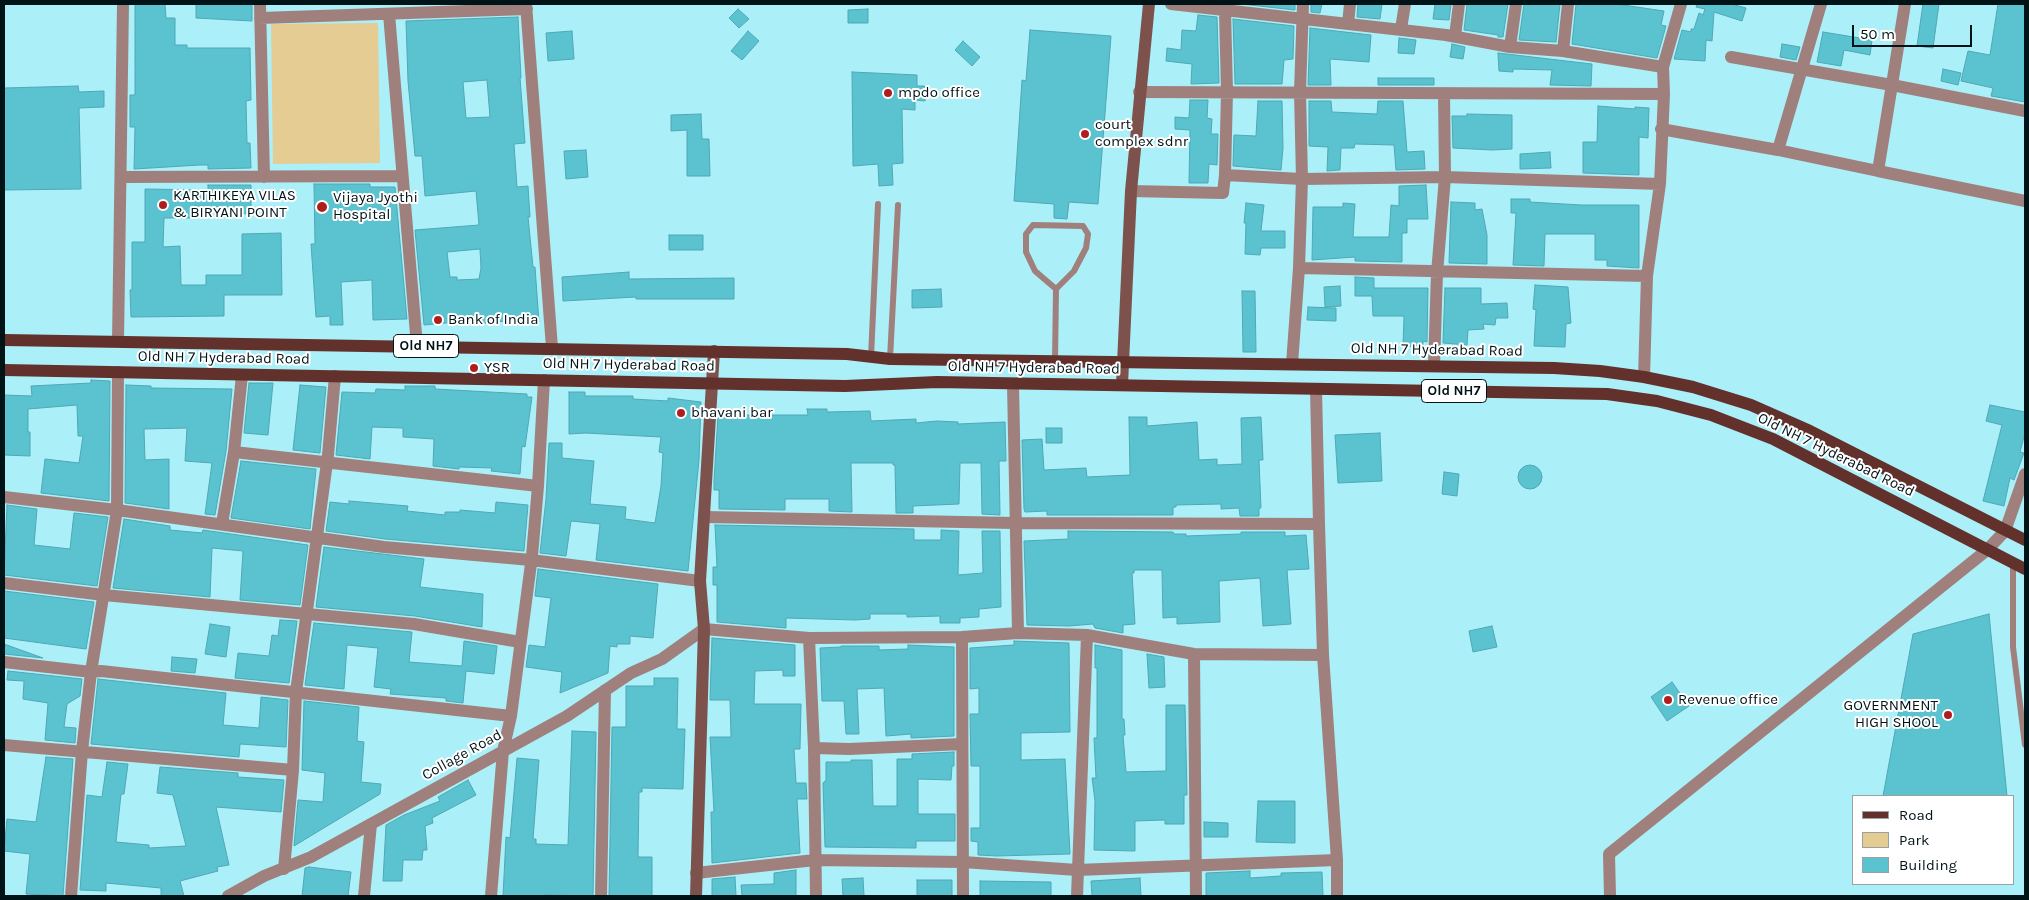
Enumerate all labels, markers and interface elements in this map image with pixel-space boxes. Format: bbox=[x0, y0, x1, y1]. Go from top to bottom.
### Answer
scale bar bbox=[1854, 15, 1974, 47]
text: 50 m bbox=[1860, 25, 1895, 43]
place label: mpdo office bbox=[898, 84, 980, 102]
marker: mpdo office bbox=[882, 87, 894, 99]
place label: court complex sdnr bbox=[1095, 116, 1188, 151]
marker: court complex sdnr bbox=[1079, 128, 1091, 140]
place label: KARTHIKEYA VILAS & BIRYANI POINT bbox=[173, 187, 296, 222]
place label: Vijaya Jyothi Hospital bbox=[333, 189, 418, 224]
marker: KARTHIKEYA VILAS & BIRYANI POINT bbox=[157, 199, 169, 211]
marker: Vijaya Jyothi Hospital bbox=[315, 200, 329, 214]
place label: Bank of India bbox=[448, 311, 538, 329]
marker: Bank of India bbox=[432, 314, 444, 326]
road number: Old NH7 bbox=[394, 334, 458, 358]
street label: Old NH 7 Hyderabad Road bbox=[1351, 339, 1523, 361]
street label: Old NH 7 Hyderabad Road bbox=[138, 347, 310, 369]
street label: Old NH 7 Hyderabad Road bbox=[543, 354, 715, 376]
street label: Old NH 7 Hyderabad Road bbox=[948, 357, 1120, 379]
place label: YSR bbox=[484, 359, 510, 377]
marker: YSR bbox=[468, 362, 480, 374]
road number: Old NH7 bbox=[1422, 380, 1486, 402]
place label: bhavani bar bbox=[691, 404, 773, 422]
marker: bhavani bar bbox=[675, 407, 687, 419]
street label: Old NH 7 Hyderabad Road bbox=[1755, 409, 1917, 501]
place label: Revenue office bbox=[1678, 691, 1778, 709]
marker: Revenue office bbox=[1662, 694, 1674, 706]
place label: GOVERNMENT HIGH SHOOL bbox=[1844, 697, 1938, 732]
marker: GOVERNMENT HIGH SHOOL bbox=[1942, 709, 1954, 721]
street label: Collage Road bbox=[419, 726, 505, 784]
legend bbox=[1852, 795, 2014, 885]
text: Road bbox=[1899, 806, 1934, 824]
text: Park bbox=[1899, 831, 1929, 849]
text: Building bbox=[1899, 856, 1957, 874]

